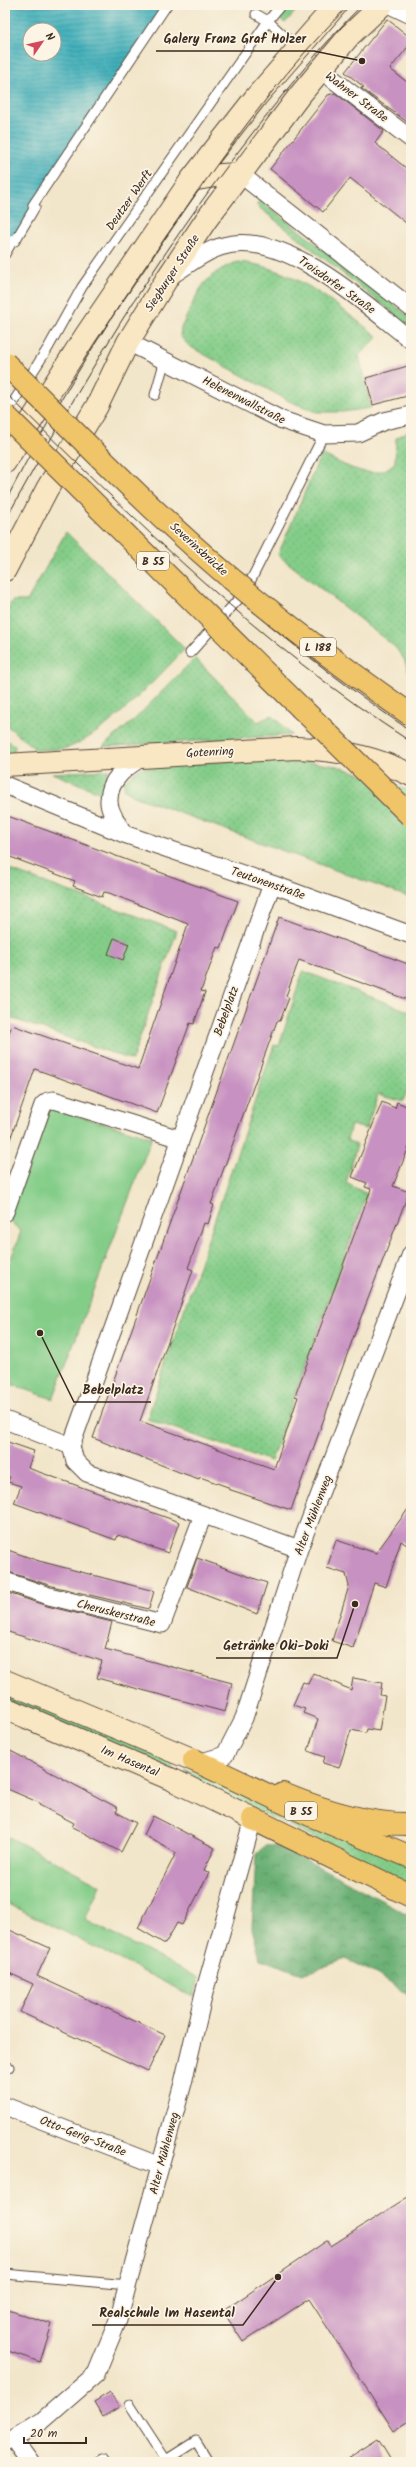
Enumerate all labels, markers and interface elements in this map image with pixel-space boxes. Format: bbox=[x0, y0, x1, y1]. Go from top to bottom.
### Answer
north arrow bbox=[22, 22, 62, 62]
callout: Galery Franz Graf Holzer bbox=[156, 26, 314, 51]
text: N bbox=[40, 29, 59, 45]
text: Galery Franz Graf Holzer bbox=[164, 29, 307, 50]
street label: Wahner Straße bbox=[321, 67, 393, 128]
street label: Deutzer Werft bbox=[101, 165, 158, 235]
street label: Siegburger Straße bbox=[140, 230, 205, 316]
street label: Troisdorfer Straße bbox=[294, 252, 380, 320]
street label: Helenenwallstraße bbox=[199, 371, 289, 430]
street label: Severinsbrücke bbox=[165, 518, 233, 581]
road number: B 55 bbox=[137, 552, 169, 570]
road number: L 188 bbox=[300, 638, 336, 656]
street label: Gotenring bbox=[185, 742, 235, 763]
street label: Teutonenstraße bbox=[228, 862, 308, 905]
street label: Bebelplatz bbox=[209, 984, 244, 1039]
callout: Bebelplatz bbox=[74, 1377, 151, 1402]
text: Bebelplatz bbox=[83, 1380, 143, 1401]
street label: Alter Mühlenweg bbox=[289, 1472, 338, 1558]
street label: Cheruskerstraße bbox=[74, 1595, 158, 1633]
callout: Getränke Oki-Doki bbox=[216, 1633, 337, 1658]
text: Getränke Oki-Doki bbox=[223, 1636, 329, 1657]
street label: Im Hasental bbox=[98, 1741, 162, 1782]
road number: B 55 bbox=[285, 1802, 317, 1820]
street label: Alter Mühlenweg bbox=[144, 2110, 185, 2196]
street label: Otto-Gerig-Straße bbox=[37, 2111, 129, 2162]
callout: Realschule Im Hasental bbox=[92, 2300, 243, 2325]
text: Realschule Im Hasental bbox=[99, 2303, 235, 2324]
scale bar bbox=[24, 2419, 86, 2445]
text: 20 m bbox=[30, 2424, 58, 2443]

